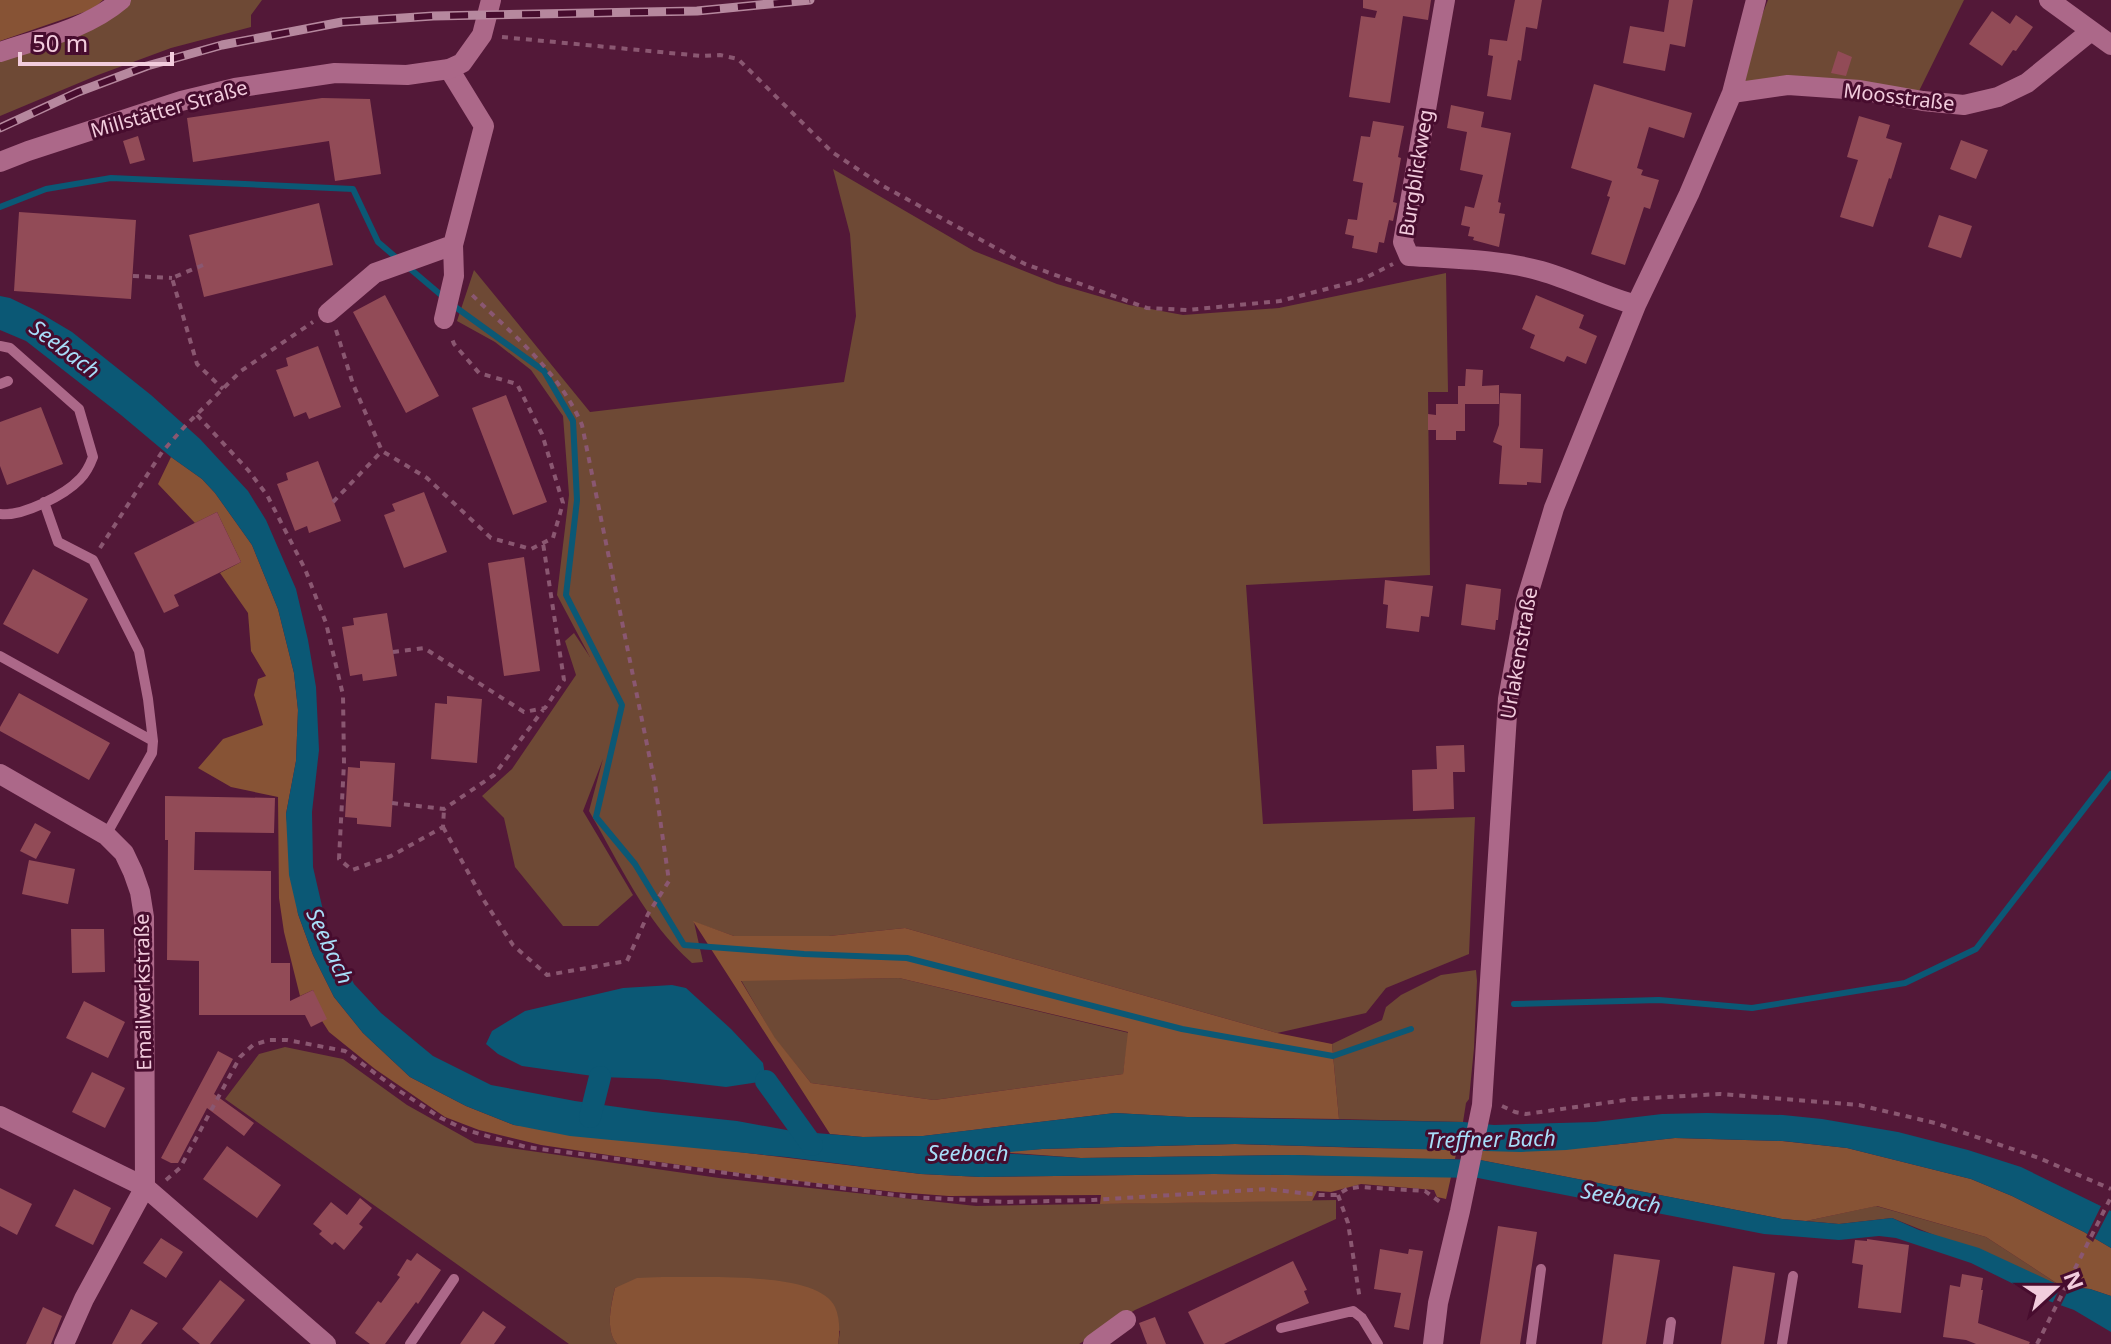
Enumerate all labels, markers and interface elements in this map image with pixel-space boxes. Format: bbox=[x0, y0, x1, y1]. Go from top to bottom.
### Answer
scale bar bbox=[20, 16, 172, 66]
text: 50 m bbox=[32, 26, 88, 59]
street label: Millstätter Straße bbox=[87, 73, 250, 144]
street label: Moosstraße bbox=[1842, 76, 1956, 117]
street label: Burgblickweg bbox=[1392, 108, 1439, 238]
water label: Seebach bbox=[24, 312, 107, 385]
street label: Urlakenstraße bbox=[1494, 585, 1543, 721]
water label: Seebach bbox=[300, 903, 362, 989]
street label: Emailwerkstraße bbox=[128, 913, 157, 1071]
water label: Treffner Bach bbox=[1426, 1122, 1556, 1154]
water label: Seebach bbox=[927, 1137, 1009, 1167]
water label: Seebach bbox=[1578, 1174, 1664, 1220]
north arrow bbox=[2015, 1248, 2095, 1328]
text: N bbox=[2057, 1267, 2092, 1294]

